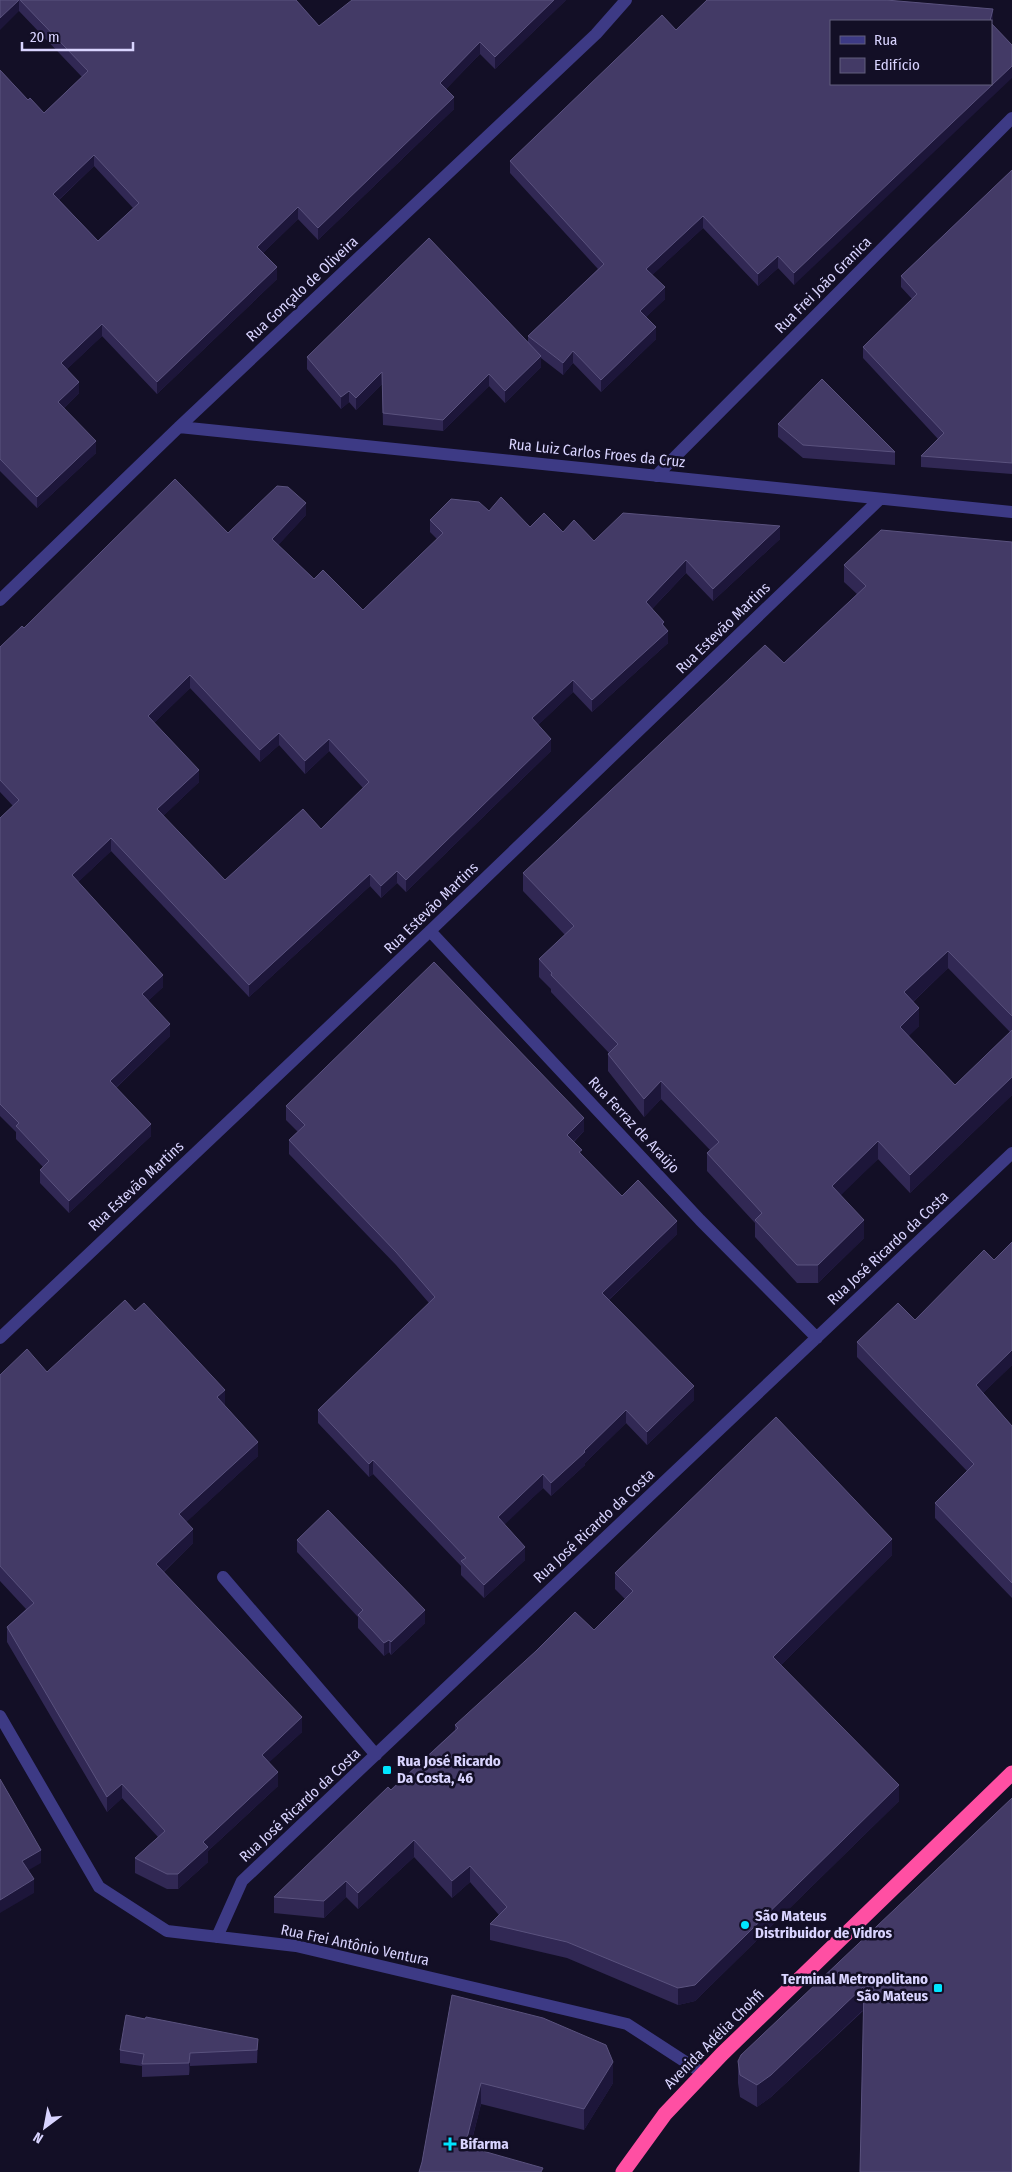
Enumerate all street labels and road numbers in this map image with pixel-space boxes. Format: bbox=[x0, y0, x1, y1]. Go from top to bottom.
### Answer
street label: Rua Gonçalo de Oliveira bbox=[242, 233, 362, 345]
street label: Rua Frei João Granica bbox=[771, 233, 875, 337]
street label: Rua Luiz Carlos Froes da Cruz bbox=[508, 435, 686, 471]
street label: Rua Estevão Martins bbox=[672, 579, 774, 677]
street label: Rua Estevão Martins bbox=[380, 859, 482, 957]
street label: Rua Ferraz de Araújo bbox=[585, 1073, 684, 1177]
street label: Rua Estevão Martins bbox=[85, 1137, 187, 1235]
street label: Rua José Ricardo da Costa bbox=[824, 1187, 952, 1309]
street label: Rua José Ricardo da Costa bbox=[530, 1465, 658, 1587]
street label: Rua José Ricardo da Costa bbox=[236, 1744, 364, 1866]
street label: Rua Frei Antônio Ventura bbox=[279, 1920, 431, 1970]
street label: Avenida Adélia Chohfi bbox=[660, 1985, 768, 2093]

